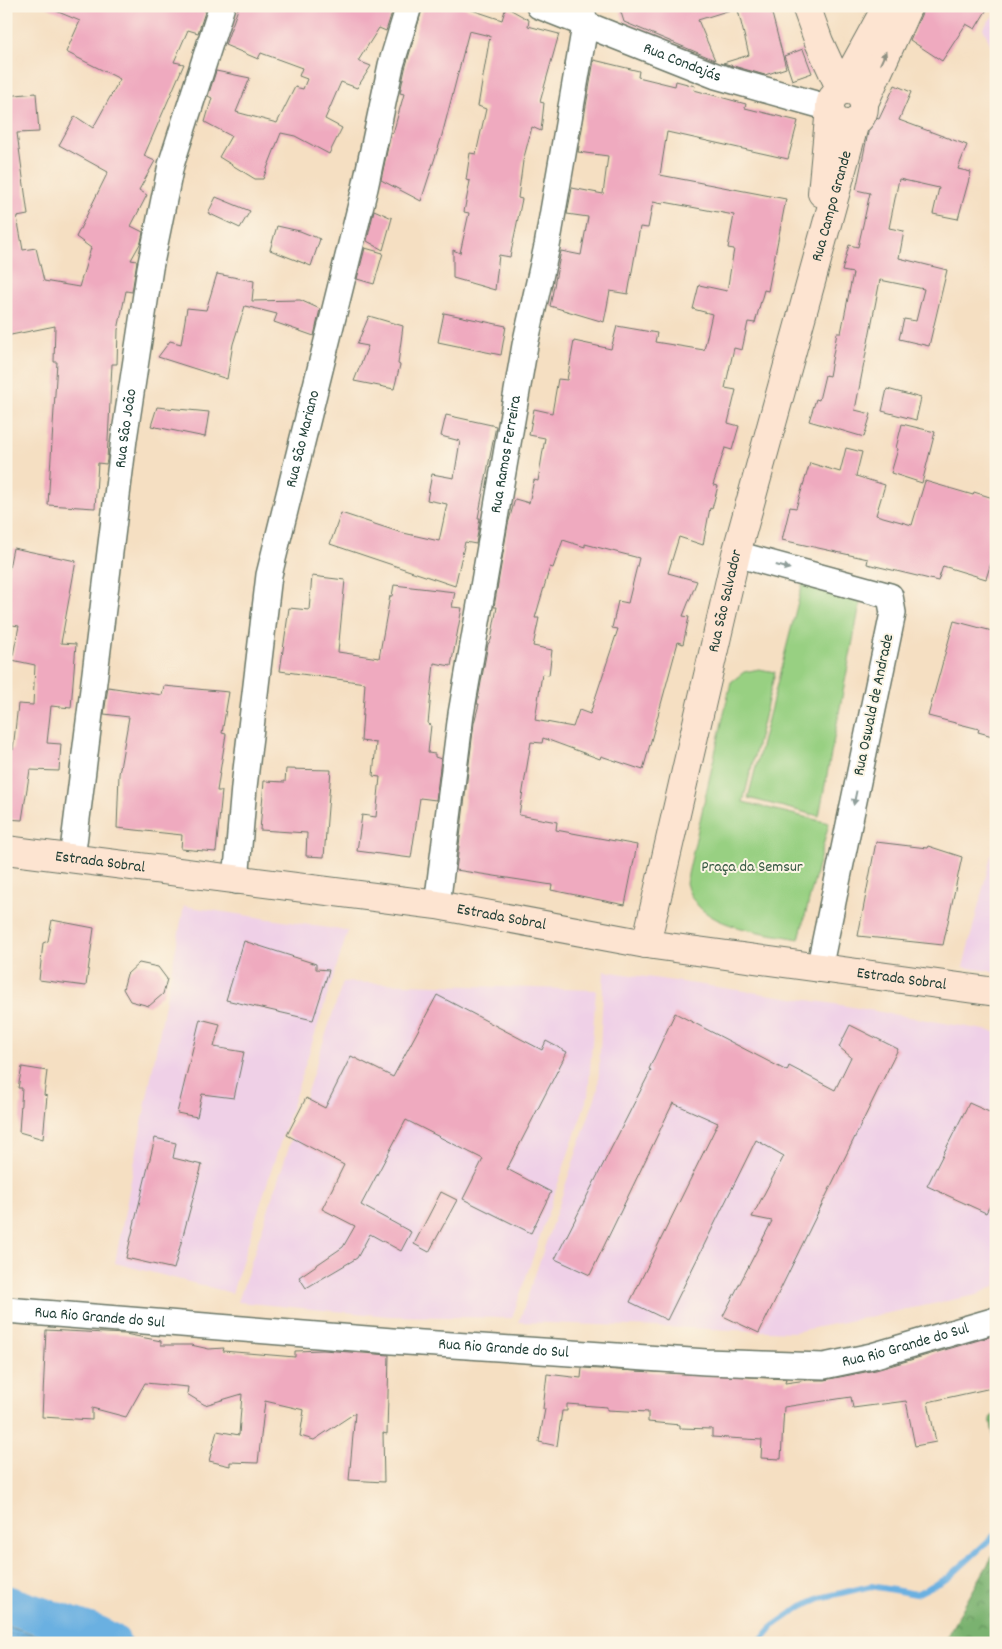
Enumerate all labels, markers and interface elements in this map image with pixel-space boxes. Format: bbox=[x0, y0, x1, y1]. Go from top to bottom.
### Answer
street label: Rua Condajás bbox=[640, 37, 724, 88]
one-way arrow bbox=[880, 51, 888, 65]
street label: Rua Campo Grande bbox=[806, 148, 858, 264]
street label: Rua São João bbox=[109, 387, 143, 469]
street label: Rua São Mariano bbox=[280, 388, 326, 490]
street label: Rua Ramos Ferreira bbox=[485, 393, 528, 515]
street label: Rua São Salvador bbox=[702, 547, 748, 655]
one-way arrow bbox=[776, 563, 791, 571]
street label: Rua Oswald de Andrade bbox=[848, 632, 900, 778]
one-way arrow bbox=[850, 790, 858, 806]
street label: Estrada Sobral bbox=[54, 845, 147, 879]
park label: Praça da Semsur bbox=[701, 856, 803, 879]
street label: Estrada Sobral bbox=[455, 897, 548, 937]
street label: Estrada Sobral bbox=[855, 962, 948, 997]
street label: Rua Rio Grande do Sul bbox=[34, 1301, 166, 1334]
street label: Rua Rio Grande do Sul bbox=[840, 1317, 972, 1373]
street label: Rua Rio Grande do Sul bbox=[438, 1333, 570, 1364]

